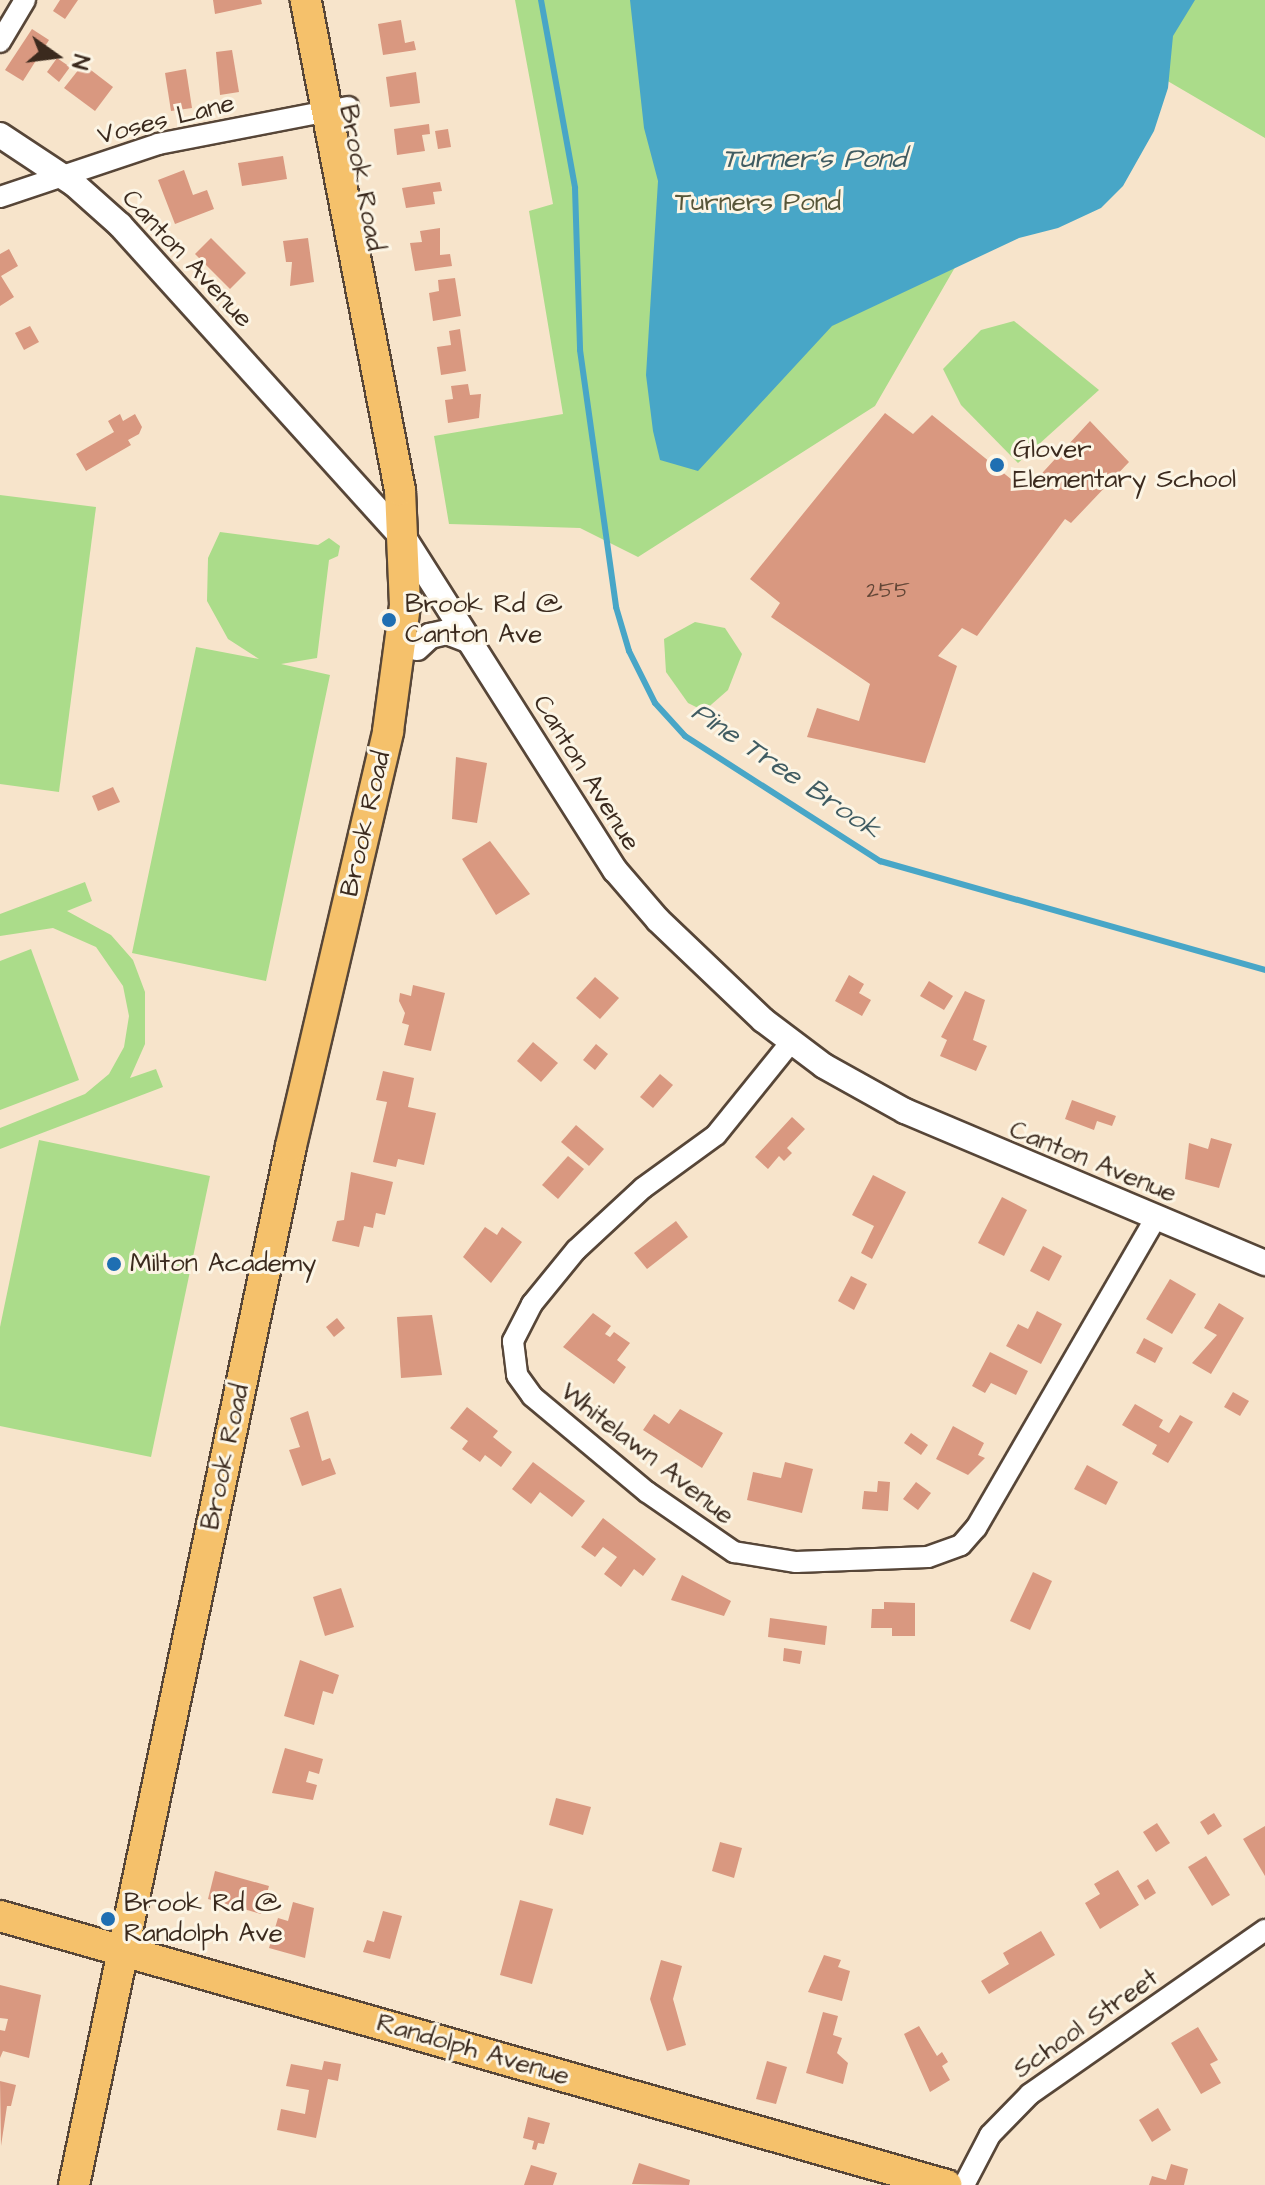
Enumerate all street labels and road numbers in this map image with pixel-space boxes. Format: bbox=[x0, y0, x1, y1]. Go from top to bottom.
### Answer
street label: Voses Lane bbox=[94, 88, 238, 152]
street label: Brook Road bbox=[332, 102, 390, 254]
street label: Canton Avenue bbox=[115, 183, 259, 335]
street label: Canton Avenue bbox=[526, 689, 646, 857]
street label: Brook Road bbox=[334, 748, 398, 900]
street label: Canton Avenue bbox=[1005, 1114, 1181, 1210]
street label: Whitelawn Avenue bbox=[554, 1376, 740, 1532]
street label: Brook Road bbox=[195, 1381, 257, 1533]
street label: School Street bbox=[1007, 1962, 1165, 2086]
street label: Randolph Avenue bbox=[373, 2008, 573, 2092]

